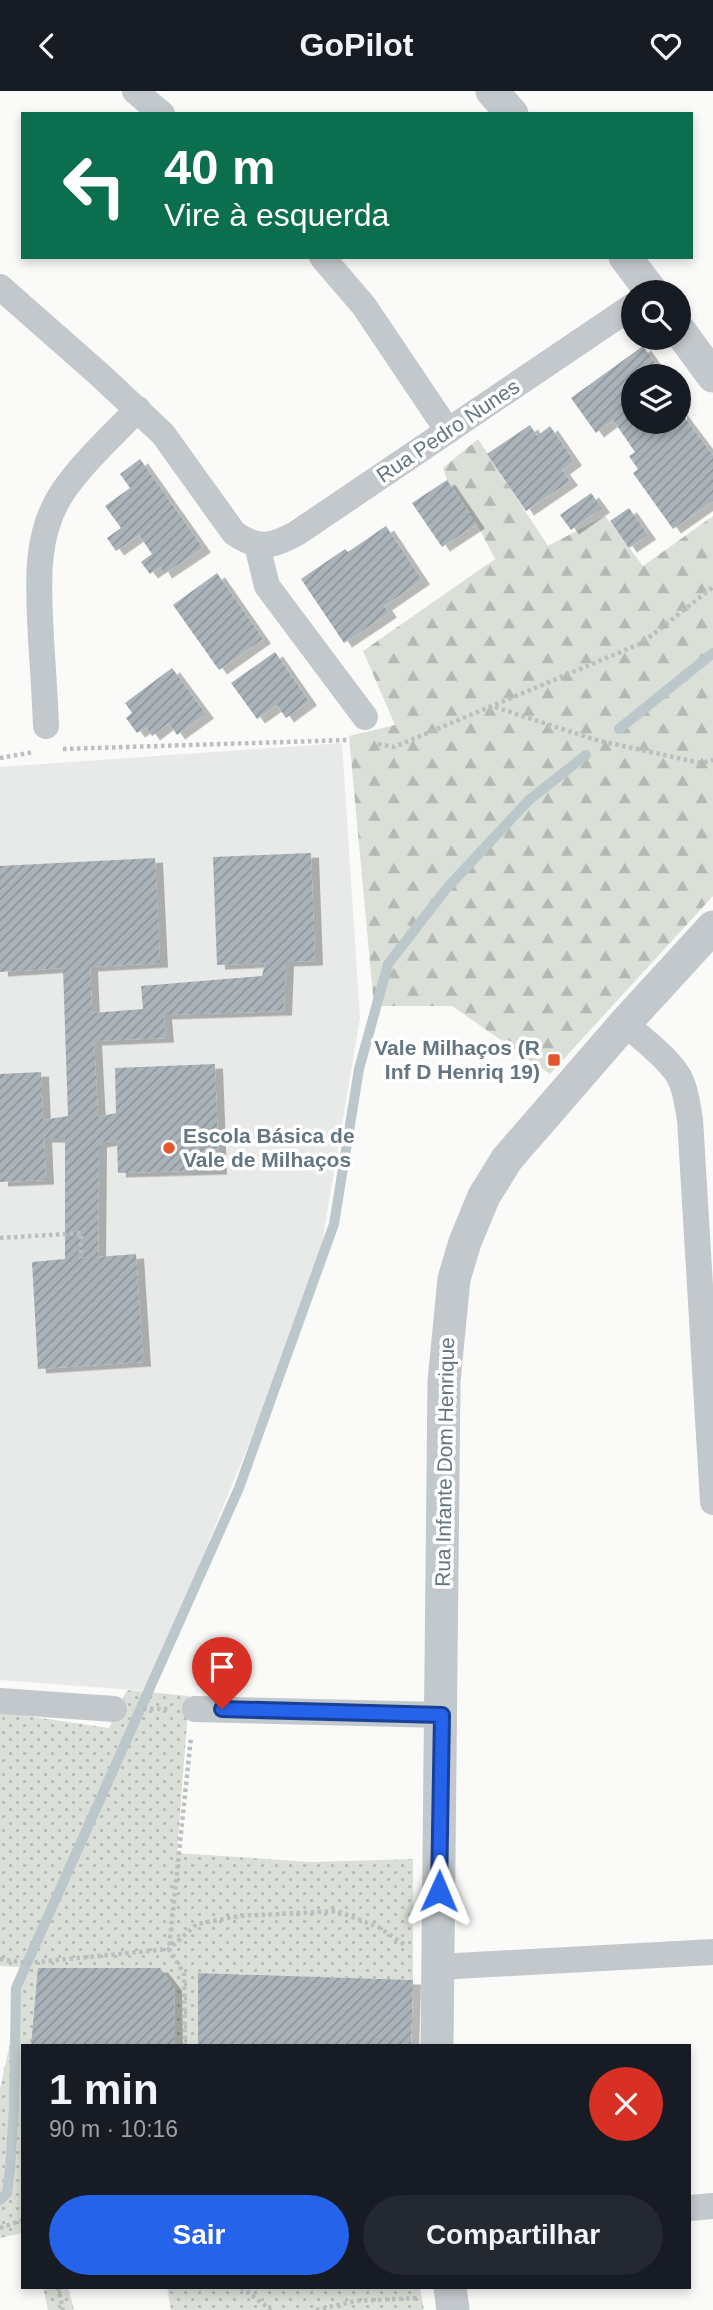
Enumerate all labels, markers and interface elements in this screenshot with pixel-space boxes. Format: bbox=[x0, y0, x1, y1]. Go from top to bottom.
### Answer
icon: back bbox=[28, 27, 66, 65]
text: GoPilot bbox=[300, 27, 413, 63]
icon: heart bbox=[647, 27, 685, 65]
icon: left bbox=[49, 140, 140, 231]
text: 40 m bbox=[164, 140, 276, 194]
text: Vire à esquerda bbox=[164, 197, 389, 233]
map controls bbox=[621, 280, 691, 434]
button: search bbox=[621, 280, 691, 350]
button: layers bbox=[621, 364, 691, 434]
street label: Rua Pedro Nunes bbox=[372, 374, 523, 487]
place label: Vale Milhaços (R Inf D Henriq 19) bbox=[374, 1036, 540, 1083]
marker: Vale Milhaços (R Inf D Henriq 19) bbox=[546, 1052, 562, 1068]
place label: Escola Básica de Vale de Milhaços bbox=[183, 1124, 355, 1171]
marker: Escola Básica de Vale de Milhaços bbox=[161, 1140, 177, 1156]
street label: Rua Infante Dom Henrique bbox=[431, 1337, 458, 1587]
pin bbox=[192, 1637, 252, 1709]
icon: arrive bbox=[203, 1648, 241, 1686]
position arrow bbox=[402, 1854, 476, 1928]
text: 1 min bbox=[49, 2066, 159, 2113]
button: close bbox=[589, 2067, 663, 2141]
text: 90 m · 10:16 bbox=[49, 2116, 178, 2142]
button: Sair bbox=[49, 2195, 349, 2275]
button: Compartilhar bbox=[363, 2195, 663, 2275]

